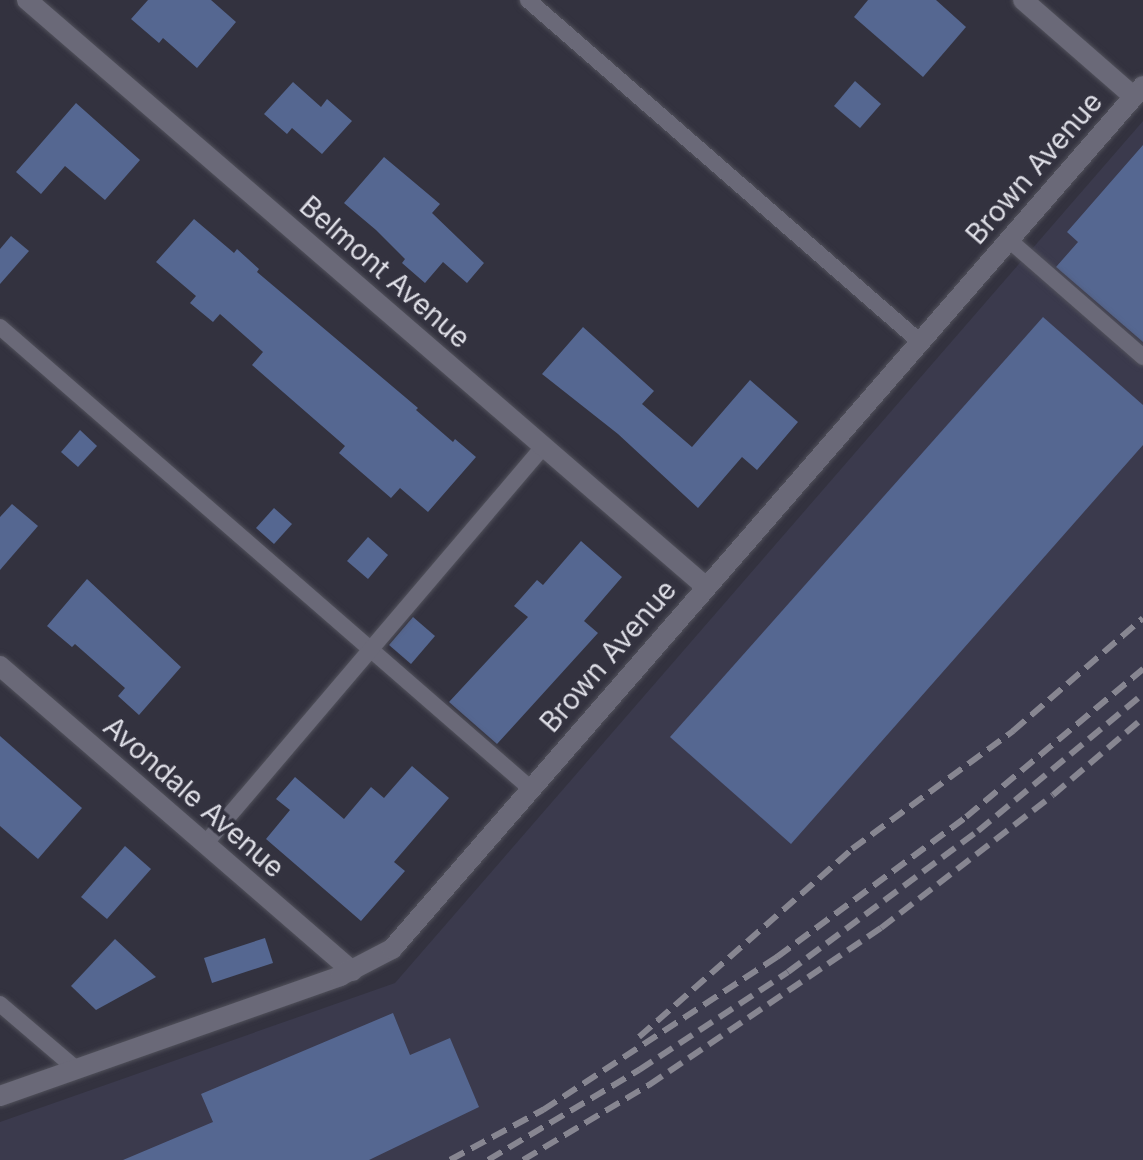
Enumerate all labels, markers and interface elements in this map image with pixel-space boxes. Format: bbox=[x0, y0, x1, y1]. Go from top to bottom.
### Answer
street label: Brown Avenue bbox=[959, 85, 1109, 251]
street label: Belmont Avenue bbox=[293, 189, 477, 355]
street label: Brown Avenue bbox=[533, 573, 683, 739]
street label: Avondale Avenue bbox=[97, 709, 291, 885]

